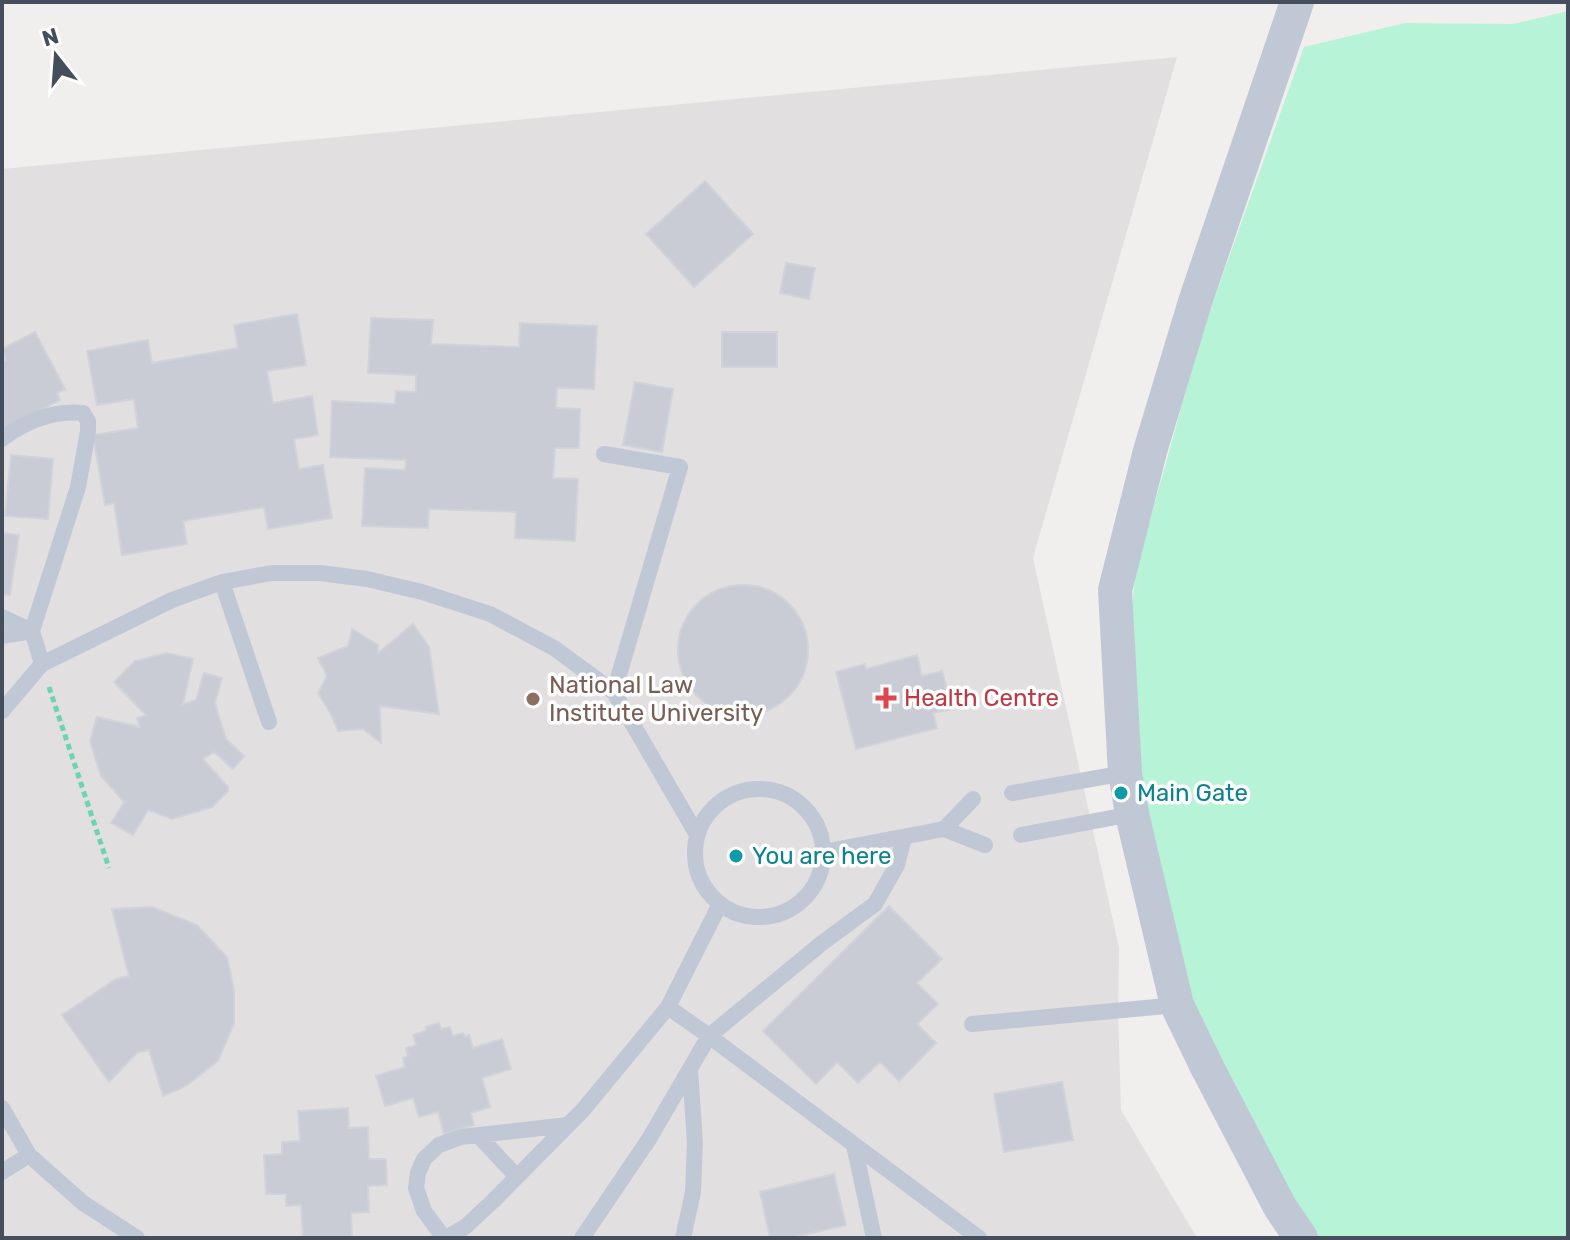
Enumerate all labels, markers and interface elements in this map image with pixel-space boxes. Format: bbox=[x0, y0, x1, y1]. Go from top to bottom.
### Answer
north arrow bbox=[16, 16, 96, 96]
text: N bbox=[39, 22, 62, 53]
place label: National Law Institute University bbox=[549, 671, 763, 727]
place label: Health Centre bbox=[904, 684, 1059, 712]
marker: Health Centre bbox=[875, 687, 897, 709]
marker: National Law Institute University bbox=[524, 690, 542, 708]
place label: Main Gate bbox=[1137, 779, 1248, 807]
marker: Main Gate bbox=[1112, 784, 1130, 802]
place label: You are here bbox=[752, 842, 891, 870]
marker: You are here bbox=[727, 847, 745, 865]

